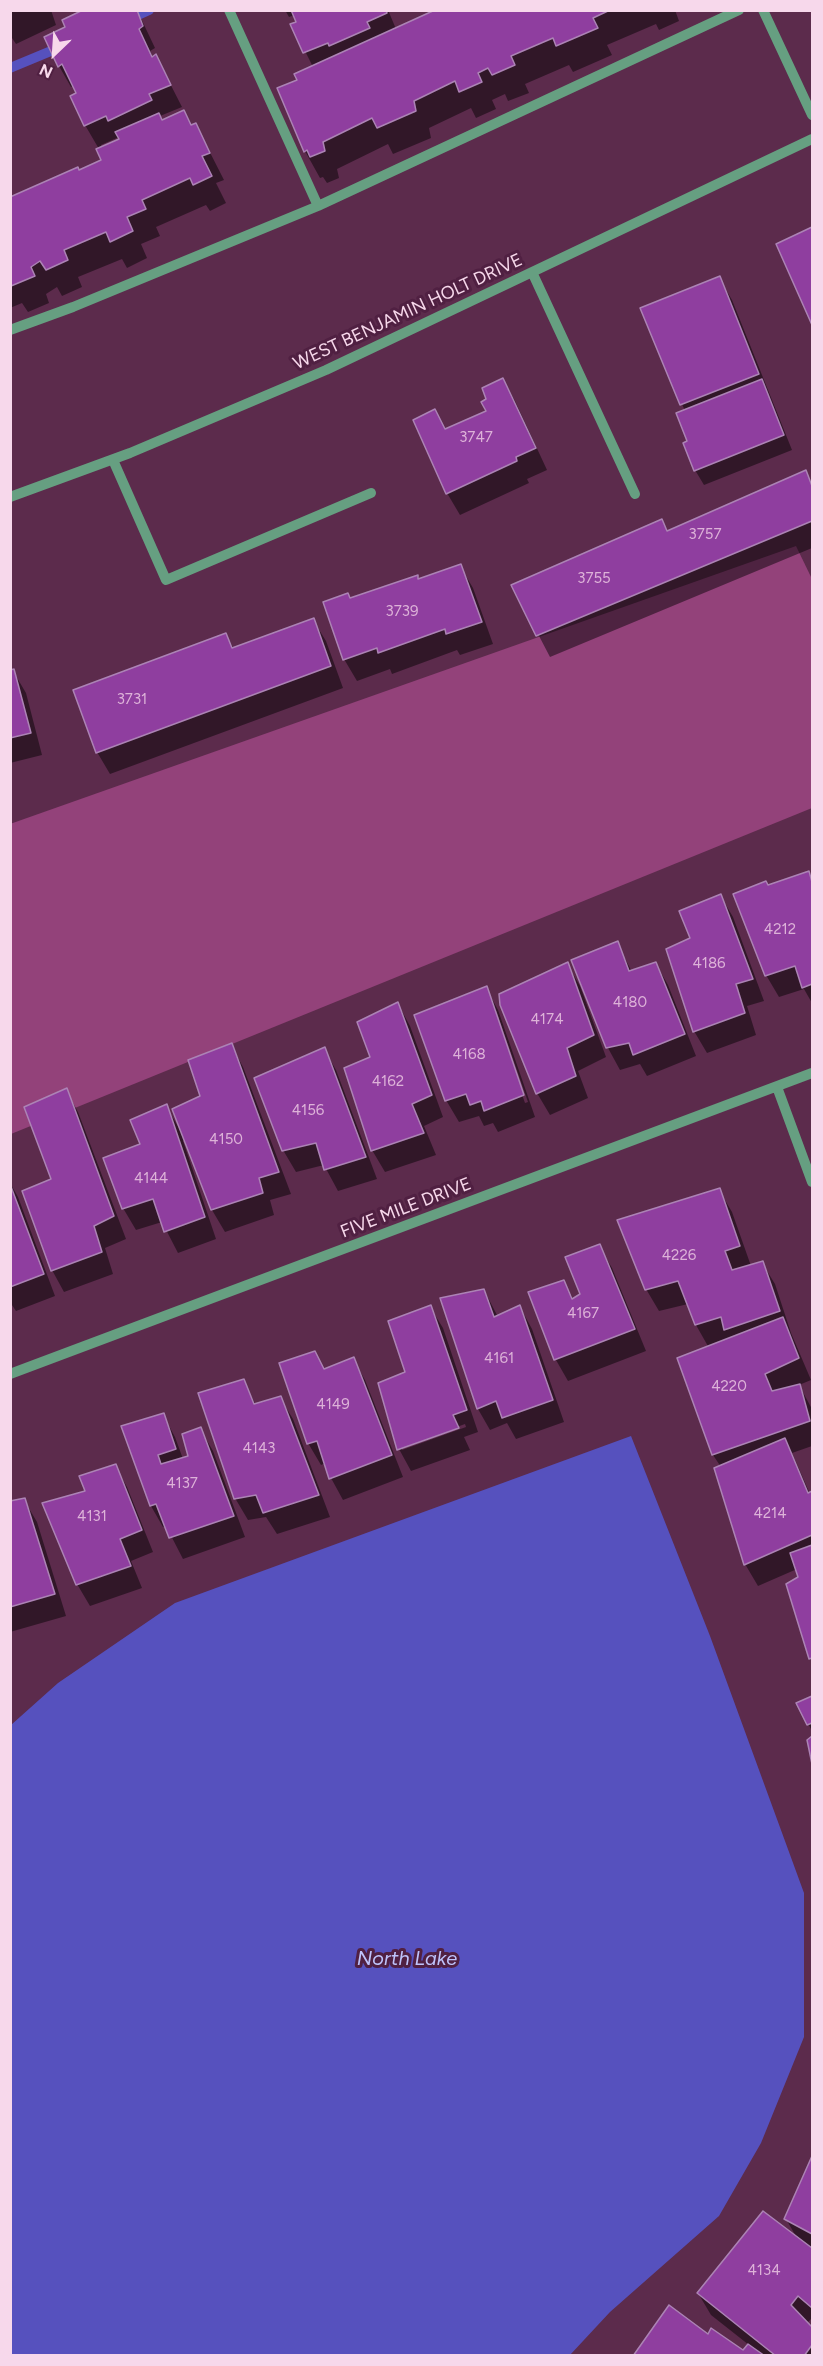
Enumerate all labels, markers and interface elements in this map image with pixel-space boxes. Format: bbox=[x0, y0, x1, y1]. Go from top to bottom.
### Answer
north arrow bbox=[24, 24, 84, 84]
text: N bbox=[37, 60, 56, 82]
street label: WEST BENJAMIN HOLT DRIVE bbox=[290, 249, 526, 375]
house number: 3747 bbox=[459, 429, 493, 447]
house number: 3757 bbox=[689, 526, 721, 544]
house number: 3755 bbox=[577, 570, 611, 588]
house number: 3739 bbox=[386, 603, 418, 621]
house number: 3731 bbox=[117, 691, 147, 709]
house number: 4212 bbox=[764, 921, 796, 939]
house number: 4186 bbox=[692, 955, 726, 973]
house number: 4180 bbox=[613, 994, 647, 1012]
house number: 4174 bbox=[531, 1011, 563, 1029]
house number: 4168 bbox=[452, 1046, 486, 1064]
house number: 4162 bbox=[372, 1073, 404, 1091]
house number: 4156 bbox=[292, 1102, 324, 1120]
house number: 4150 bbox=[209, 1131, 243, 1149]
house number: 4144 bbox=[134, 1170, 168, 1188]
street label: FIVE MILE DRIVE bbox=[337, 1173, 475, 1243]
house number: 4226 bbox=[662, 1247, 696, 1265]
house number: 4167 bbox=[567, 1305, 599, 1323]
house number: 4161 bbox=[484, 1350, 514, 1368]
house number: 4220 bbox=[711, 1378, 747, 1396]
house number: 4149 bbox=[316, 1396, 350, 1414]
house number: 4143 bbox=[243, 1440, 275, 1458]
house number: 4137 bbox=[166, 1475, 198, 1493]
house number: 4214 bbox=[753, 1505, 787, 1523]
house number: 4131 bbox=[77, 1508, 107, 1526]
water label: North Lake bbox=[357, 1947, 457, 1971]
house number: 4134 bbox=[748, 2262, 780, 2280]

